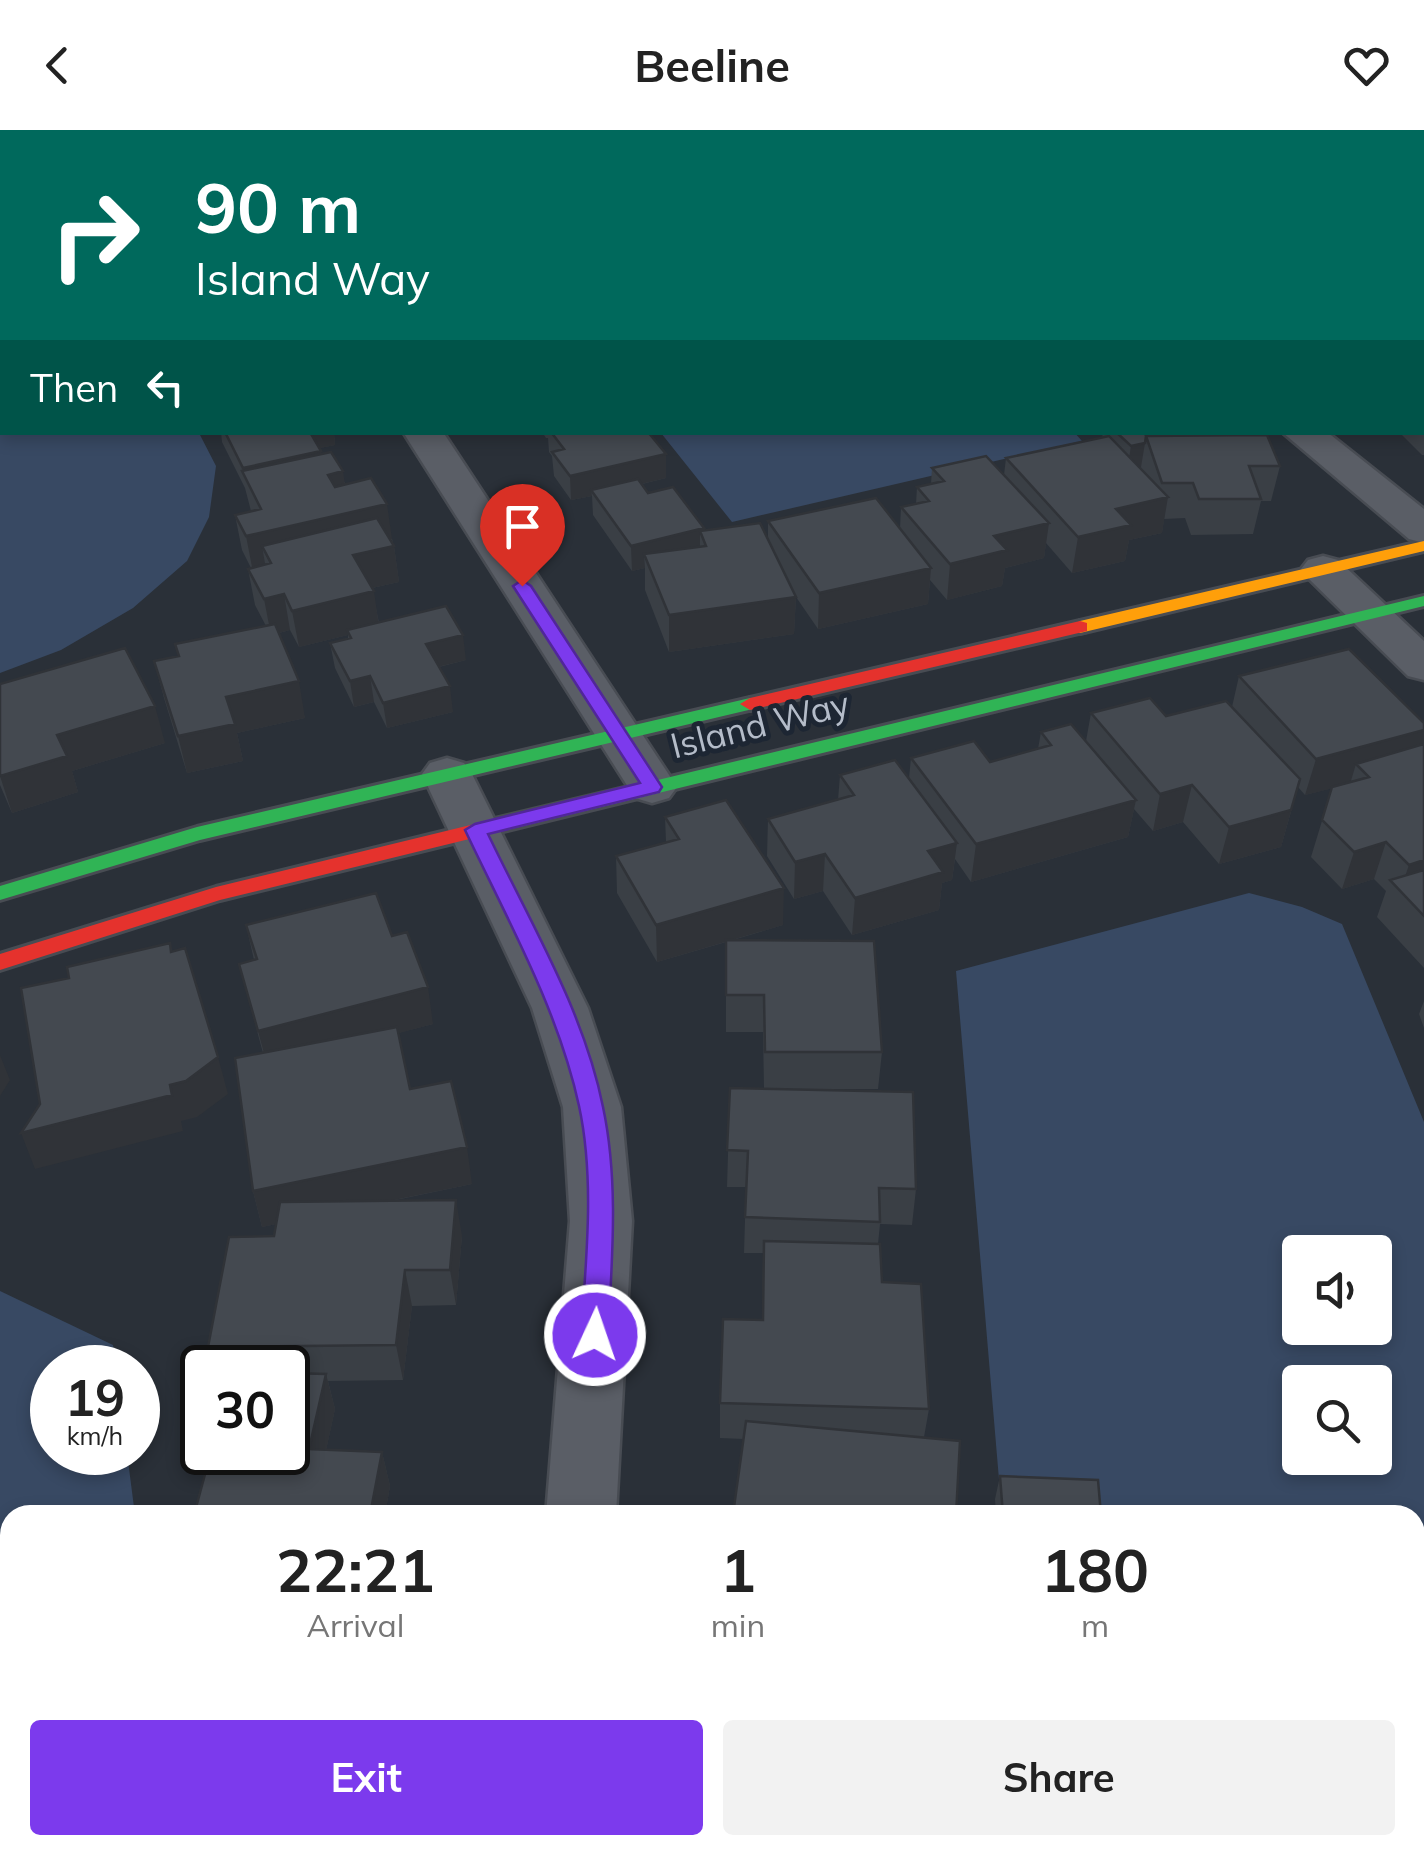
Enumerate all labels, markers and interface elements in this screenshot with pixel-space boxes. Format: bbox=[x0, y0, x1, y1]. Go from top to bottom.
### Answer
text: Beeline bbox=[634, 37, 790, 93]
icon: back bbox=[30, 38, 85, 93]
icon: heart bbox=[1339, 38, 1394, 93]
text: 90 m bbox=[195, 163, 361, 251]
icon: right bbox=[30, 170, 160, 300]
text: Island Way bbox=[195, 250, 430, 306]
icon: left bbox=[138, 360, 193, 415]
text: Then bbox=[30, 364, 118, 412]
pin bbox=[480, 484, 565, 587]
icon: arrive bbox=[495, 499, 550, 554]
street label: Island Way bbox=[666, 680, 854, 767]
map controls bbox=[1282, 1235, 1392, 1475]
button: sound bbox=[1282, 1235, 1392, 1345]
position arrow bbox=[543, 1283, 647, 1387]
speed limit sign: 30 bbox=[180, 1345, 310, 1475]
button: search bbox=[1282, 1365, 1392, 1475]
text: 19 bbox=[65, 1366, 125, 1429]
text: km/h bbox=[67, 1420, 123, 1451]
text: 22:21 bbox=[276, 1532, 435, 1607]
text: 1 bbox=[720, 1532, 756, 1607]
text: 180 bbox=[1041, 1532, 1149, 1607]
text: Arrival bbox=[306, 1605, 404, 1645]
text: min bbox=[711, 1605, 765, 1645]
text: m bbox=[1081, 1605, 1109, 1645]
button: Exit bbox=[30, 1720, 703, 1835]
button: Share bbox=[723, 1720, 1395, 1835]

